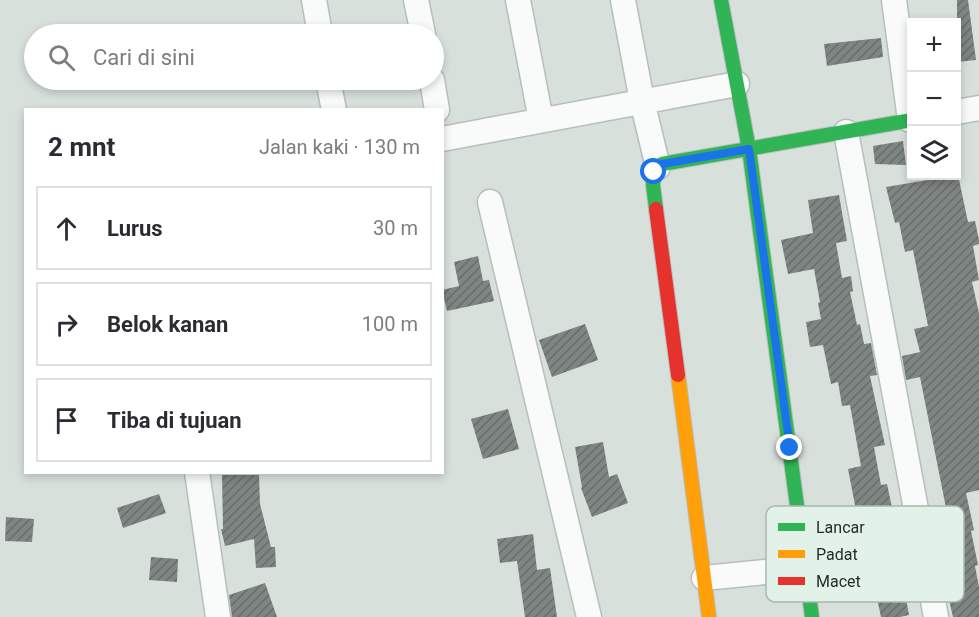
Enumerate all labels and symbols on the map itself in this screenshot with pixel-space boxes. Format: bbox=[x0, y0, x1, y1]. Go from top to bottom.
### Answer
route start bbox=[640, 158, 666, 184]
route end bbox=[776, 434, 802, 460]
legend bbox=[766, 506, 964, 602]
text: Lancar bbox=[816, 518, 865, 537]
text: Padat bbox=[816, 545, 858, 564]
text: Macet bbox=[816, 572, 861, 591]

